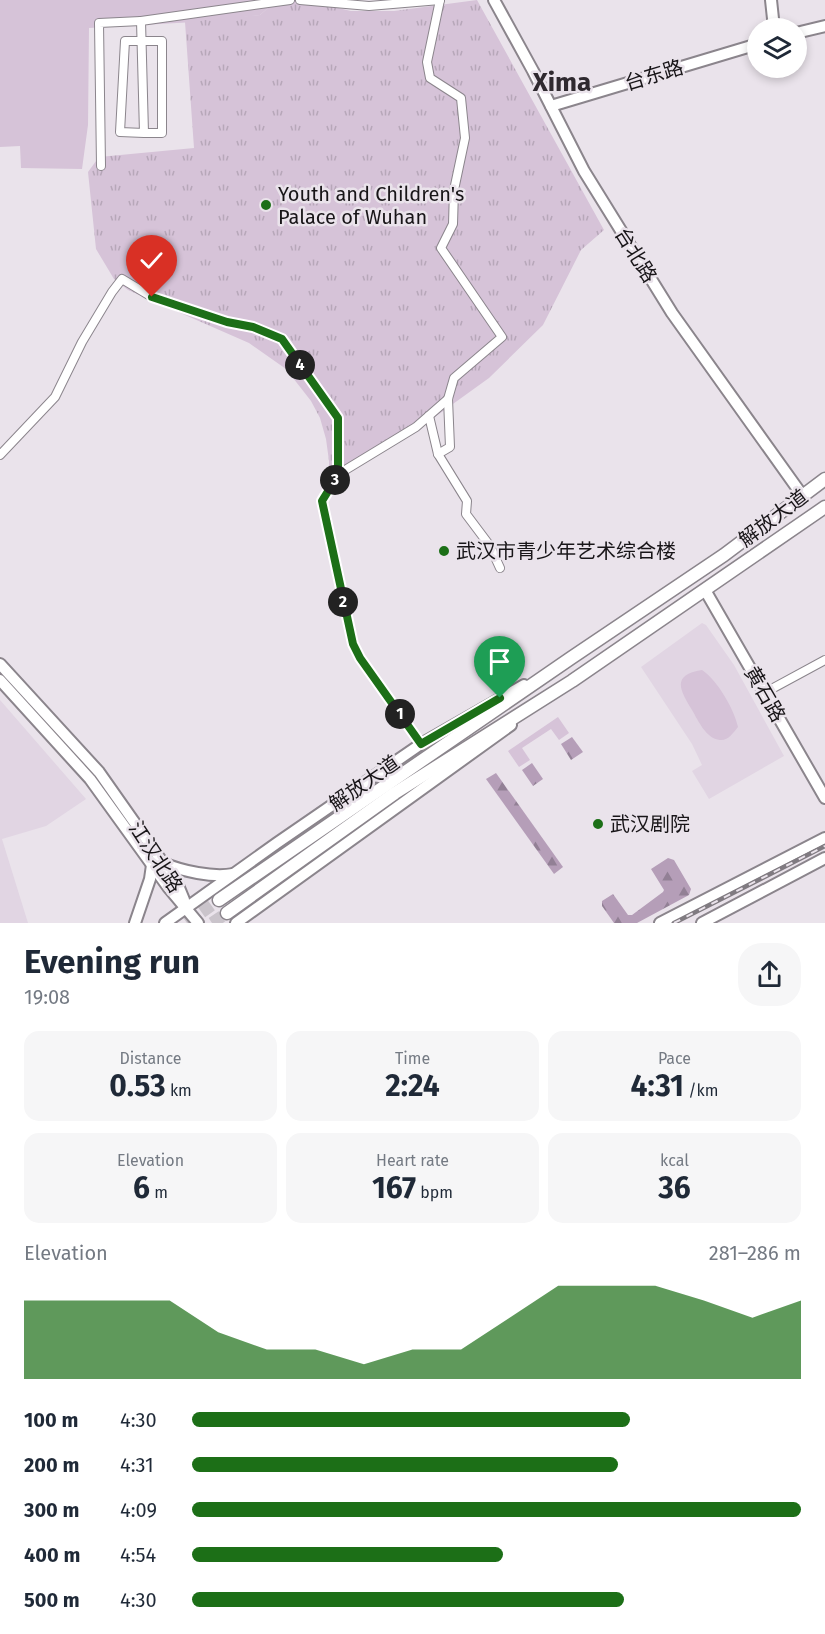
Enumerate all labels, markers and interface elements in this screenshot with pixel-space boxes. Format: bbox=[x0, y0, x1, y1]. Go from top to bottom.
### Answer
map controls bbox=[747, 18, 807, 78]
button: layers bbox=[747, 18, 807, 78]
street label: 台东路 bbox=[622, 55, 686, 95]
district label: Xima bbox=[532, 67, 591, 98]
place label: Youth and Children's Palace of Wuhan bbox=[278, 182, 464, 229]
marker: Youth and Children's Palace of Wuhan bbox=[259, 198, 273, 212]
street label: 台北路 bbox=[610, 223, 662, 287]
pin bbox=[126, 235, 177, 297]
icon: check bbox=[135, 244, 168, 277]
pin: 4 bbox=[285, 350, 315, 380]
text: 4 bbox=[295, 355, 305, 374]
pin: 3 bbox=[320, 465, 350, 495]
text: 3 bbox=[331, 470, 339, 489]
street label: 解放大道 bbox=[734, 484, 812, 552]
place label: 武汉市青少年艺术综合楼 bbox=[456, 539, 676, 563]
marker: 武汉市青少年艺术综合楼 bbox=[437, 544, 451, 558]
pin: 2 bbox=[328, 587, 358, 617]
text: 2 bbox=[339, 592, 347, 611]
pin bbox=[474, 636, 525, 698]
icon: arrive bbox=[483, 645, 516, 678]
street label: 黄石路 bbox=[740, 662, 790, 726]
pin: 1 bbox=[385, 699, 415, 729]
text: 1 bbox=[396, 704, 404, 723]
street label: 解放大道 bbox=[324, 750, 404, 816]
place label: 武汉剧院 bbox=[610, 812, 690, 836]
street label: 江汉北路 bbox=[124, 817, 188, 897]
marker: 武汉剧院 bbox=[591, 817, 605, 831]
text: Evening run bbox=[24, 942, 200, 982]
button: share bbox=[738, 943, 801, 1006]
text: 19:08 bbox=[24, 985, 70, 1009]
text: Distance bbox=[119, 1049, 182, 1068]
text: Time bbox=[395, 1049, 430, 1068]
text: Pace bbox=[658, 1049, 691, 1068]
text: 0.53 bbox=[109, 1068, 166, 1104]
text: 2:24 bbox=[385, 1068, 440, 1104]
text: 4:31 bbox=[631, 1068, 684, 1104]
text: km bbox=[166, 1081, 192, 1100]
text: /km bbox=[684, 1081, 718, 1100]
text: Elevation bbox=[117, 1151, 184, 1170]
text: Heart rate bbox=[376, 1151, 449, 1170]
text: kcal bbox=[660, 1151, 689, 1170]
text: 6 bbox=[133, 1170, 150, 1206]
text: 167 bbox=[372, 1170, 416, 1206]
text: 36 bbox=[658, 1170, 691, 1206]
text: m bbox=[150, 1183, 168, 1202]
text: bpm bbox=[416, 1183, 453, 1202]
text: Elevation bbox=[24, 1241, 108, 1265]
text: 281–286 m bbox=[709, 1241, 801, 1265]
text: 100 m bbox=[24, 1408, 78, 1432]
text: 4:30 bbox=[120, 1408, 157, 1432]
text: 200 m bbox=[24, 1453, 79, 1477]
text: 4:31 bbox=[120, 1453, 154, 1477]
text: 300 m bbox=[24, 1498, 79, 1522]
text: 4:09 bbox=[120, 1498, 157, 1522]
text: 400 m bbox=[24, 1543, 80, 1567]
text: 4:54 bbox=[120, 1543, 156, 1567]
text: 500 m bbox=[24, 1588, 80, 1612]
text: 4:30 bbox=[120, 1588, 157, 1612]

